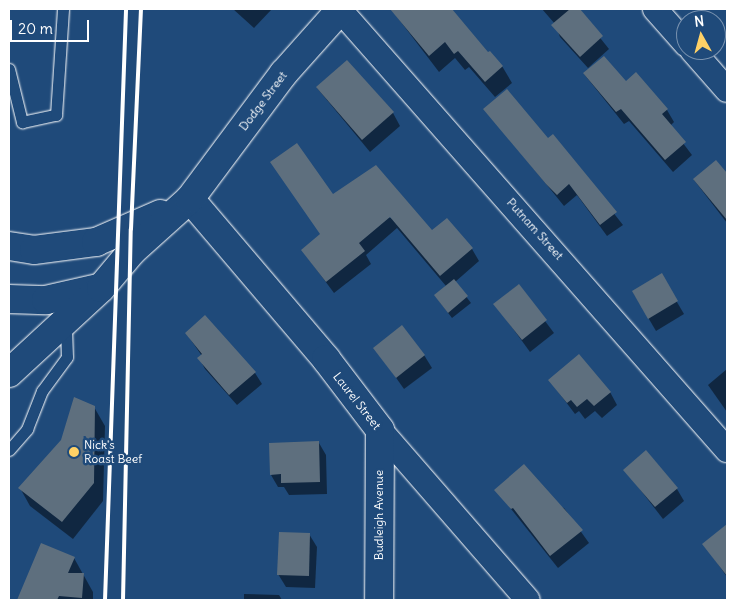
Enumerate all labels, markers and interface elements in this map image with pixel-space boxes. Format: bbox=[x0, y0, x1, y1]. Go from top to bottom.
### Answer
scale bar bbox=[12, 10, 91, 42]
north arrow bbox=[676, 10, 726, 60]
text: N bbox=[693, 12, 705, 31]
text: 20 m bbox=[18, 19, 53, 38]
street label: Dodge Street bbox=[236, 69, 290, 133]
street label: Putnam Street bbox=[504, 195, 566, 263]
street label: Laurel Street bbox=[330, 369, 384, 433]
place label: Nick's Roast Beef bbox=[84, 438, 142, 466]
marker: Nick's Roast Beef bbox=[68, 446, 80, 458]
street label: Budleigh Avenue bbox=[372, 470, 386, 560]

